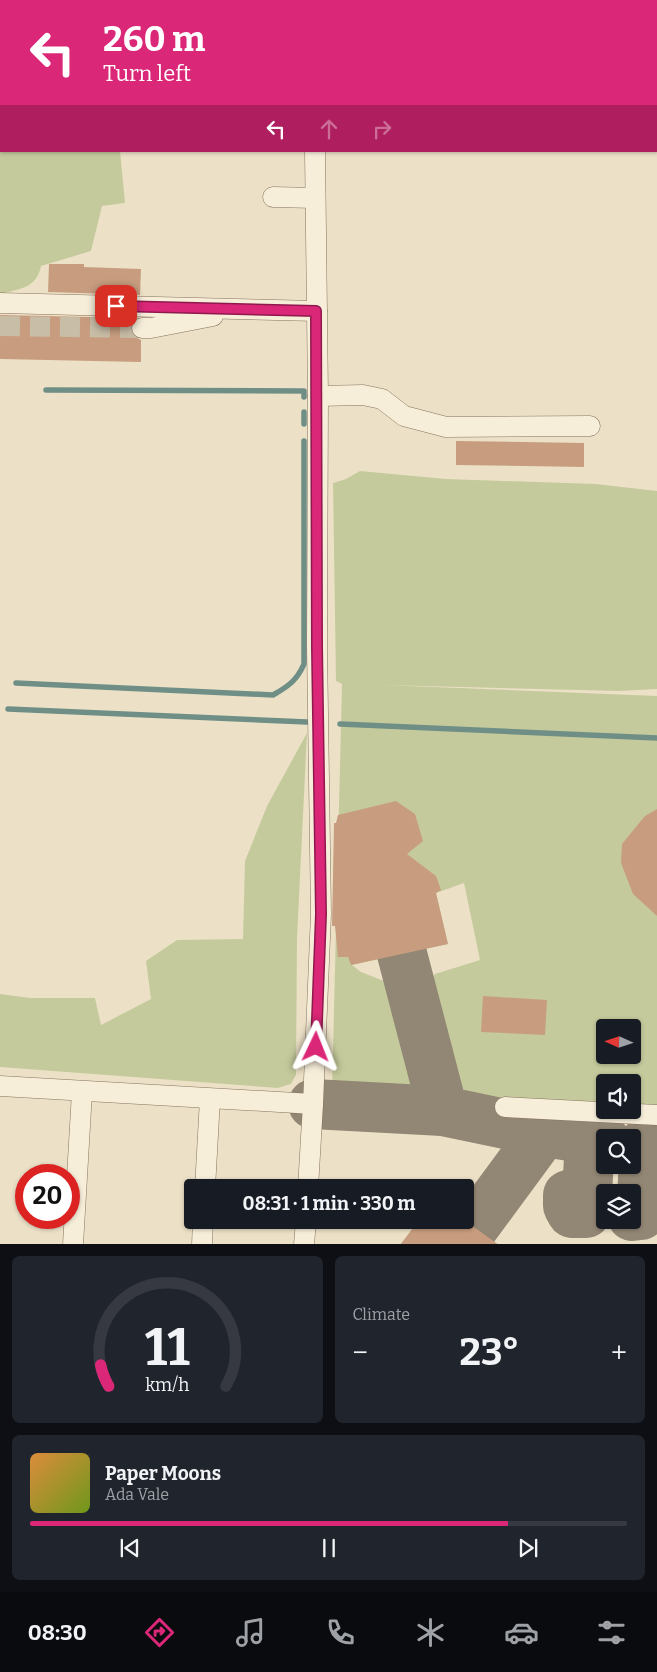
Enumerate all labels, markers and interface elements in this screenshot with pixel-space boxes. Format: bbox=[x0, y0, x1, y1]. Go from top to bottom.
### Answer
text: 260 m bbox=[103, 18, 205, 60]
icon: left bbox=[20, 20, 85, 85]
text: Turn left bbox=[103, 60, 191, 87]
icon: left bbox=[262, 115, 290, 143]
icon: ahead bbox=[315, 115, 343, 143]
icon: right bbox=[368, 115, 396, 143]
pin bbox=[95, 285, 137, 327]
icon: arrive bbox=[102, 292, 130, 320]
north arrow bbox=[596, 1019, 641, 1064]
map controls bbox=[596, 1019, 641, 1229]
position arrow bbox=[289, 1020, 341, 1072]
button: sound bbox=[596, 1074, 641, 1119]
button: search bbox=[596, 1129, 641, 1174]
speed limit sign: 20 bbox=[15, 1164, 80, 1229]
button: layers bbox=[596, 1184, 641, 1229]
text: 08:31 · 1 min · 330 m bbox=[243, 1192, 415, 1215]
text: Climate bbox=[353, 1305, 410, 1324]
text: 11 bbox=[145, 1316, 190, 1379]
text: 23° bbox=[459, 1329, 519, 1375]
text: − bbox=[353, 1336, 368, 1369]
text: + bbox=[611, 1336, 627, 1369]
text: km/h bbox=[145, 1374, 189, 1396]
text: Paper Moons bbox=[105, 1462, 221, 1485]
text: Ada Vale bbox=[105, 1485, 169, 1504]
icon: previous bbox=[116, 1534, 144, 1562]
icon: pause bbox=[315, 1534, 343, 1562]
icon: next bbox=[514, 1534, 542, 1562]
icon: directions bbox=[142, 1615, 177, 1650]
icon: music bbox=[233, 1615, 268, 1650]
icon: phone bbox=[323, 1615, 358, 1650]
icon: climate bbox=[413, 1615, 448, 1650]
icon: car bbox=[504, 1615, 539, 1650]
icon: filters bbox=[594, 1615, 629, 1650]
text: 08:30 bbox=[28, 1619, 87, 1646]

